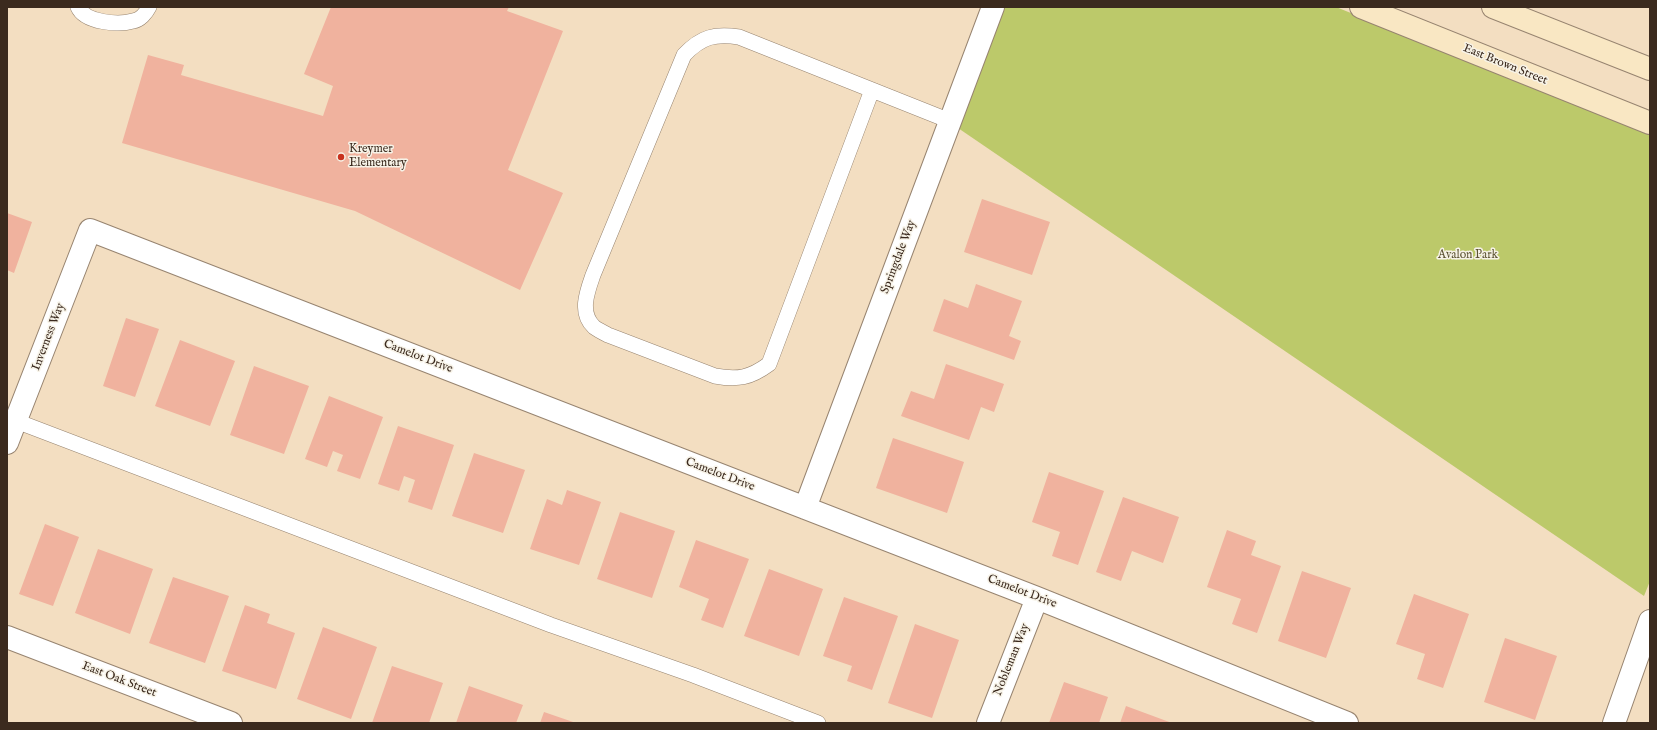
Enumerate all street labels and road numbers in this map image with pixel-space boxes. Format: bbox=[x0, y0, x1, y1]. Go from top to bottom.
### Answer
street label: East Brown Street bbox=[1461, 41, 1549, 89]
street label: Springdale Way bbox=[878, 218, 920, 296]
street label: Inverness Way bbox=[30, 301, 68, 373]
street label: Camelot Drive bbox=[381, 337, 455, 377]
street label: Camelot Drive bbox=[683, 455, 757, 495]
street label: Camelot Drive bbox=[985, 572, 1059, 612]
street label: Nobleman Way bbox=[991, 622, 1033, 698]
street label: East Oak Street bbox=[80, 659, 158, 701]

